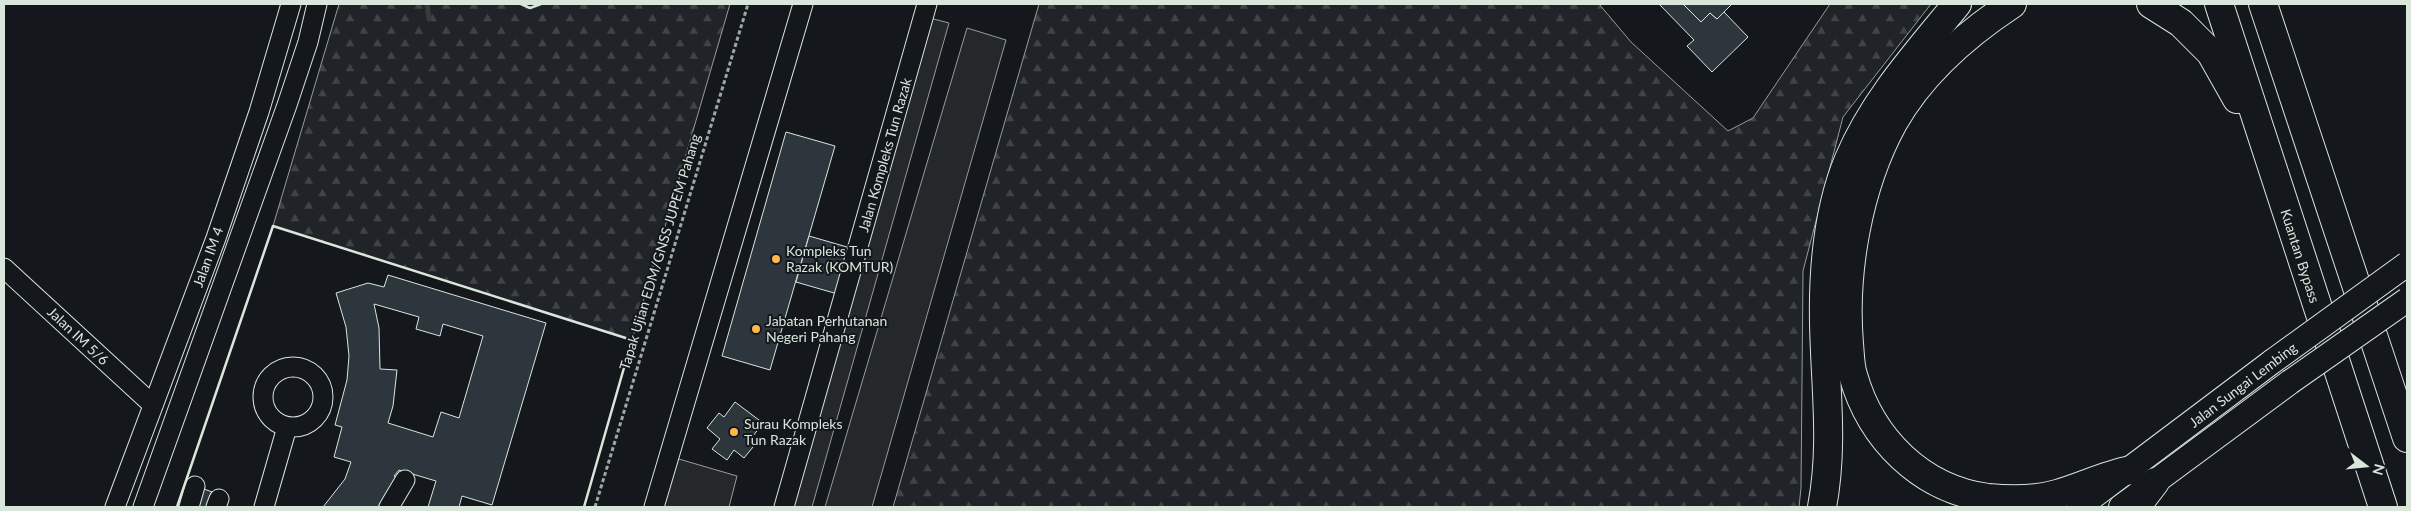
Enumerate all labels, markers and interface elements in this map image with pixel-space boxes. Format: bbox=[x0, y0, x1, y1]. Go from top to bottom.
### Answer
street label: Jalan Kompleks Tun Razak bbox=[854, 75, 915, 234]
street label: Tapak Ujian EDM/GNSS JUPEM Pahang bbox=[615, 132, 704, 372]
street label: Kuantan Bypass bbox=[2277, 207, 2324, 305]
street label: Jalan IM 4 bbox=[189, 224, 226, 289]
place label: Kompleks Tun Razak (KOMTUR) bbox=[786, 242, 894, 275]
marker: Kompleks Tun Razak (KOMTUR) bbox=[770, 253, 782, 265]
street label: Jalan IM 5/6 bbox=[44, 303, 112, 368]
place label: Jabatan Perhutanan Negeri Pahang bbox=[766, 312, 887, 345]
marker: Jabatan Perhutanan Negeri Pahang bbox=[750, 323, 762, 335]
street label: Jalan Sungai Lembing bbox=[2186, 339, 2300, 431]
place label: Surau Kompleks Tun Razak bbox=[744, 415, 843, 448]
marker: Surau Kompleks Tun Razak bbox=[728, 426, 740, 438]
north arrow bbox=[2341, 441, 2391, 491]
text: N bbox=[2369, 462, 2389, 477]

